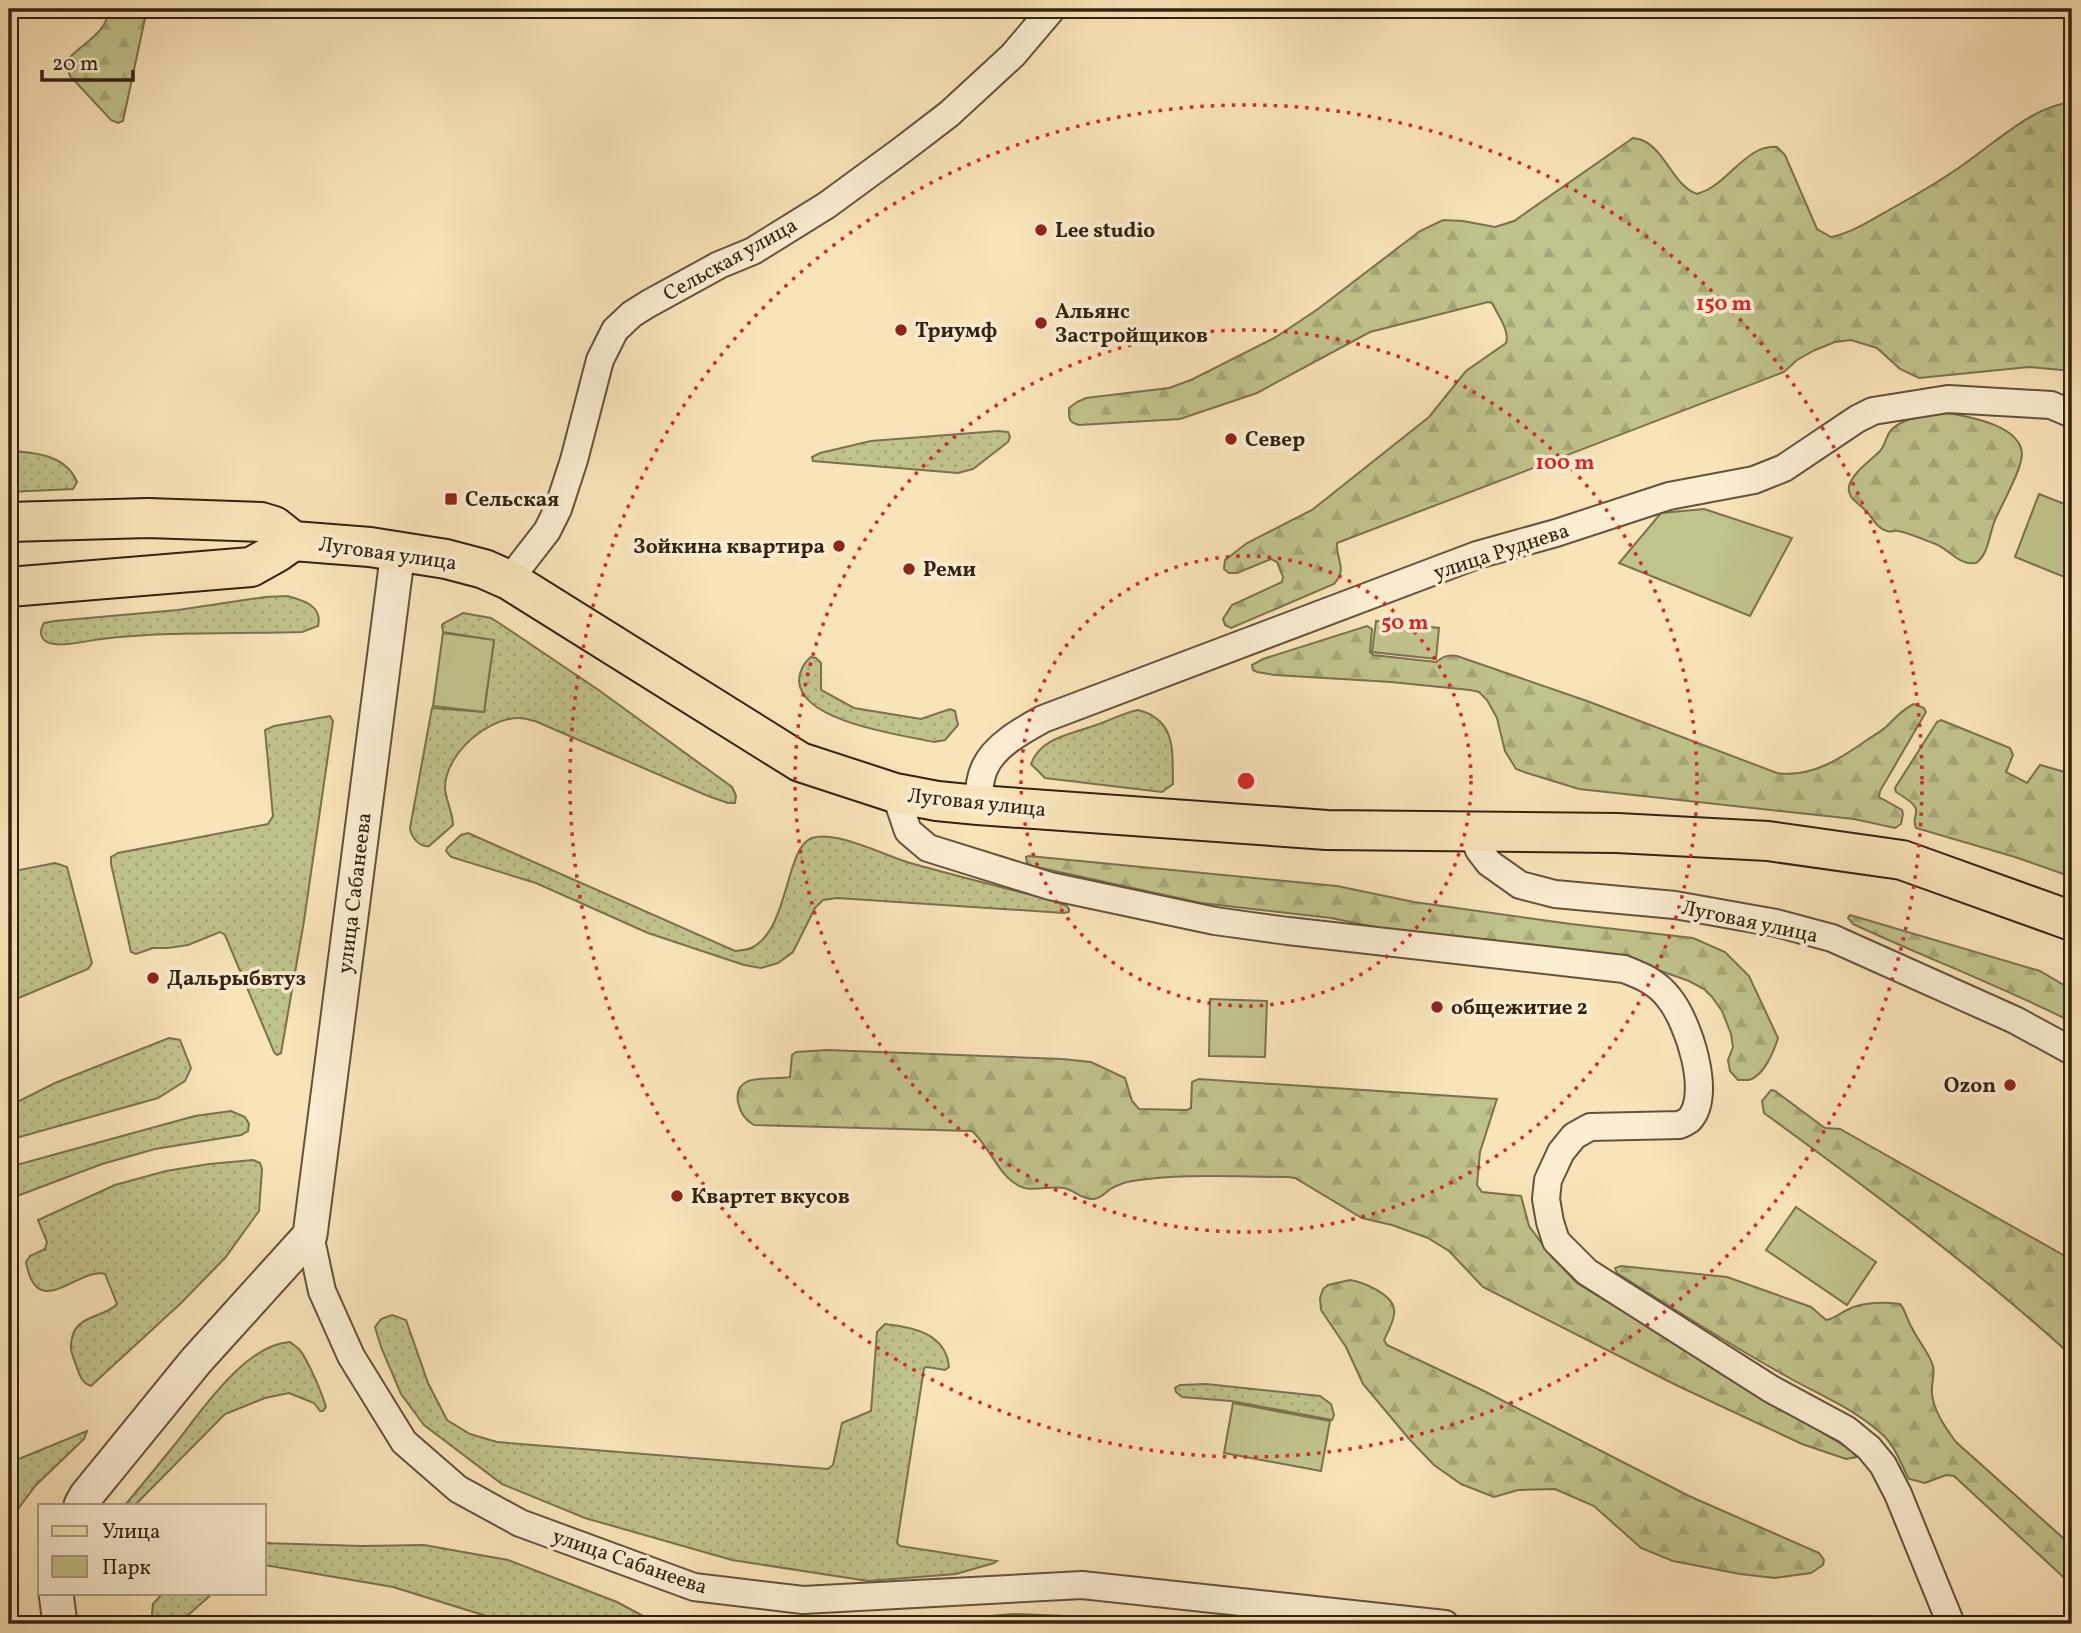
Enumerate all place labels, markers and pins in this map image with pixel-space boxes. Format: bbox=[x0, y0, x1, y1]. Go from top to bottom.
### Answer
place label: Lee studio bbox=[1055, 217, 1155, 246]
marker: Lee studio bbox=[1033, 222, 1049, 238]
place label: Альянс Застройщиков bbox=[1055, 298, 1208, 351]
marker: Альянс Застройщиков bbox=[1033, 315, 1049, 331]
place label: Триумф bbox=[915, 317, 997, 346]
marker: Триумф bbox=[893, 322, 909, 338]
place label: Север bbox=[1245, 426, 1305, 455]
marker: Север bbox=[1223, 431, 1239, 447]
place label: Сельская bbox=[465, 486, 559, 515]
marker: Сельская bbox=[443, 491, 459, 507]
place label: Зойкина квартира bbox=[633, 533, 825, 562]
marker: Зойкина квартира bbox=[831, 538, 847, 554]
place label: Реми bbox=[923, 556, 976, 585]
marker: Реми bbox=[901, 561, 917, 577]
centre of rings bbox=[1234, 769, 1258, 793]
place label: Дальрыбвтуз bbox=[167, 965, 306, 994]
marker: Дальрыбвтуз bbox=[145, 970, 161, 986]
place label: общежитие 2 bbox=[1451, 994, 1588, 1023]
marker: общежитие 2 bbox=[1429, 999, 1445, 1015]
place label: Ozon bbox=[1944, 1072, 1996, 1101]
marker: Ozon bbox=[2002, 1077, 2018, 1093]
place label: Квартет вкусов bbox=[691, 1183, 850, 1212]
marker: Квартет вкусов bbox=[669, 1188, 685, 1204]

